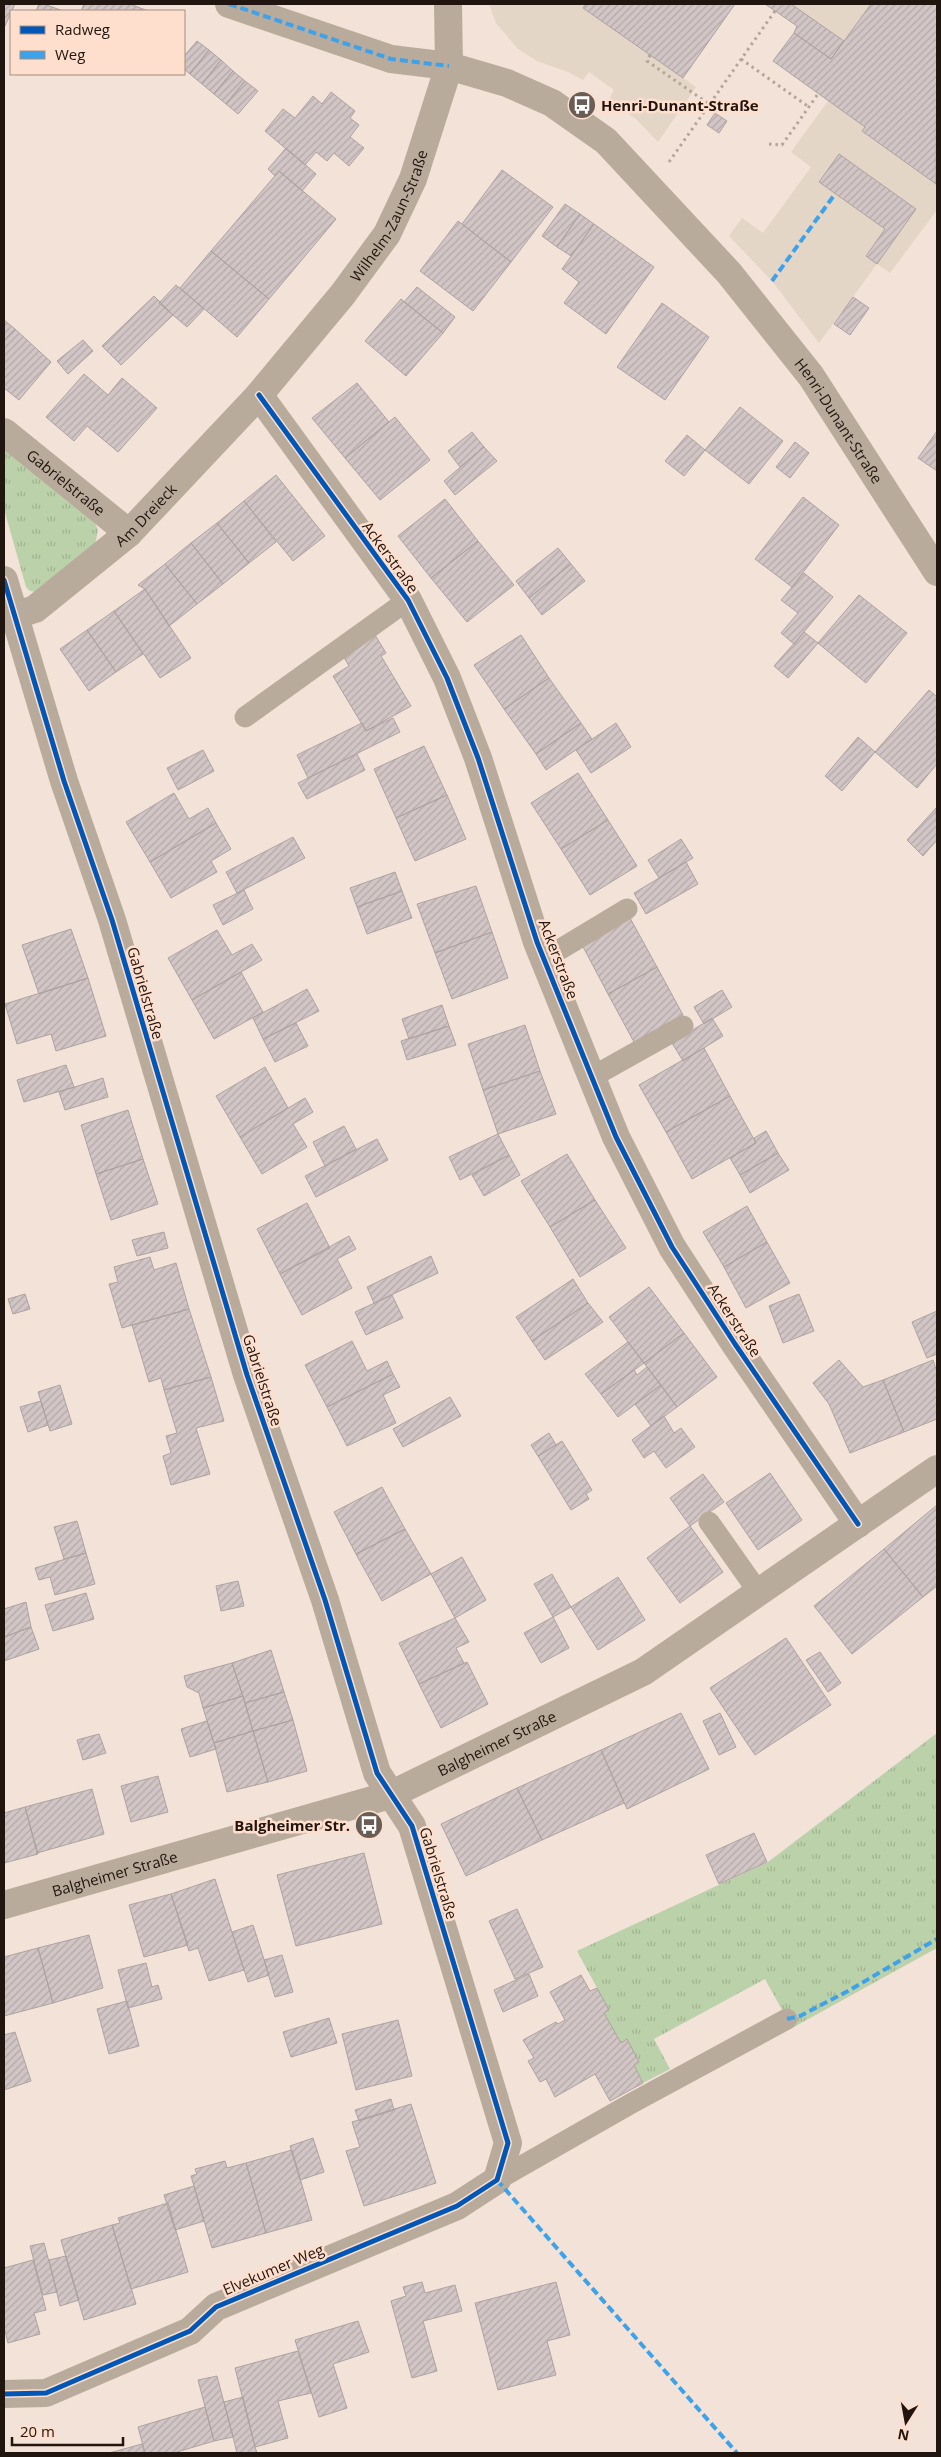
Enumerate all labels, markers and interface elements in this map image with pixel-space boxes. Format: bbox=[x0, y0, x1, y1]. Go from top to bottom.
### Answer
legend bbox=[10, 10, 185, 75]
text: Radweg bbox=[55, 19, 110, 39]
text: Weg bbox=[55, 44, 85, 64]
bus stop icon: Henri-Dunant-Straße bbox=[567, 90, 597, 120]
place label: Henri-Dunant-Straße bbox=[601, 95, 759, 115]
street label: Wilhelm-Zaun-Straße bbox=[345, 147, 432, 286]
street label: Henri-Dunant-Straße bbox=[790, 354, 887, 487]
street label: Gabrielstraße bbox=[23, 445, 110, 520]
street label: Am Dreieck bbox=[111, 479, 181, 551]
street label: Ackerstraße bbox=[358, 517, 424, 597]
street label: Ackerstraße bbox=[535, 916, 583, 1002]
street label: Gabrielstraße bbox=[123, 944, 169, 1042]
street label: Ackerstraße bbox=[704, 1279, 766, 1361]
street label: Gabrielstraße bbox=[239, 1332, 287, 1428]
street label: Balgheimer Straße bbox=[434, 1706, 559, 1780]
bus stop icon: Balgheimer Str. bbox=[354, 1810, 384, 1840]
place label: Balgheimer Str. bbox=[234, 1815, 350, 1835]
street label: Gabrielstraße bbox=[416, 1825, 462, 1921]
street label: Balgheimer Straße bbox=[50, 1846, 180, 1901]
street label: Elvekumer Weg bbox=[219, 2239, 327, 2299]
north arrow bbox=[881, 2397, 931, 2447]
scale bar bbox=[12, 2414, 124, 2446]
text: 20 m bbox=[20, 2421, 55, 2441]
text: N bbox=[896, 2425, 911, 2446]

